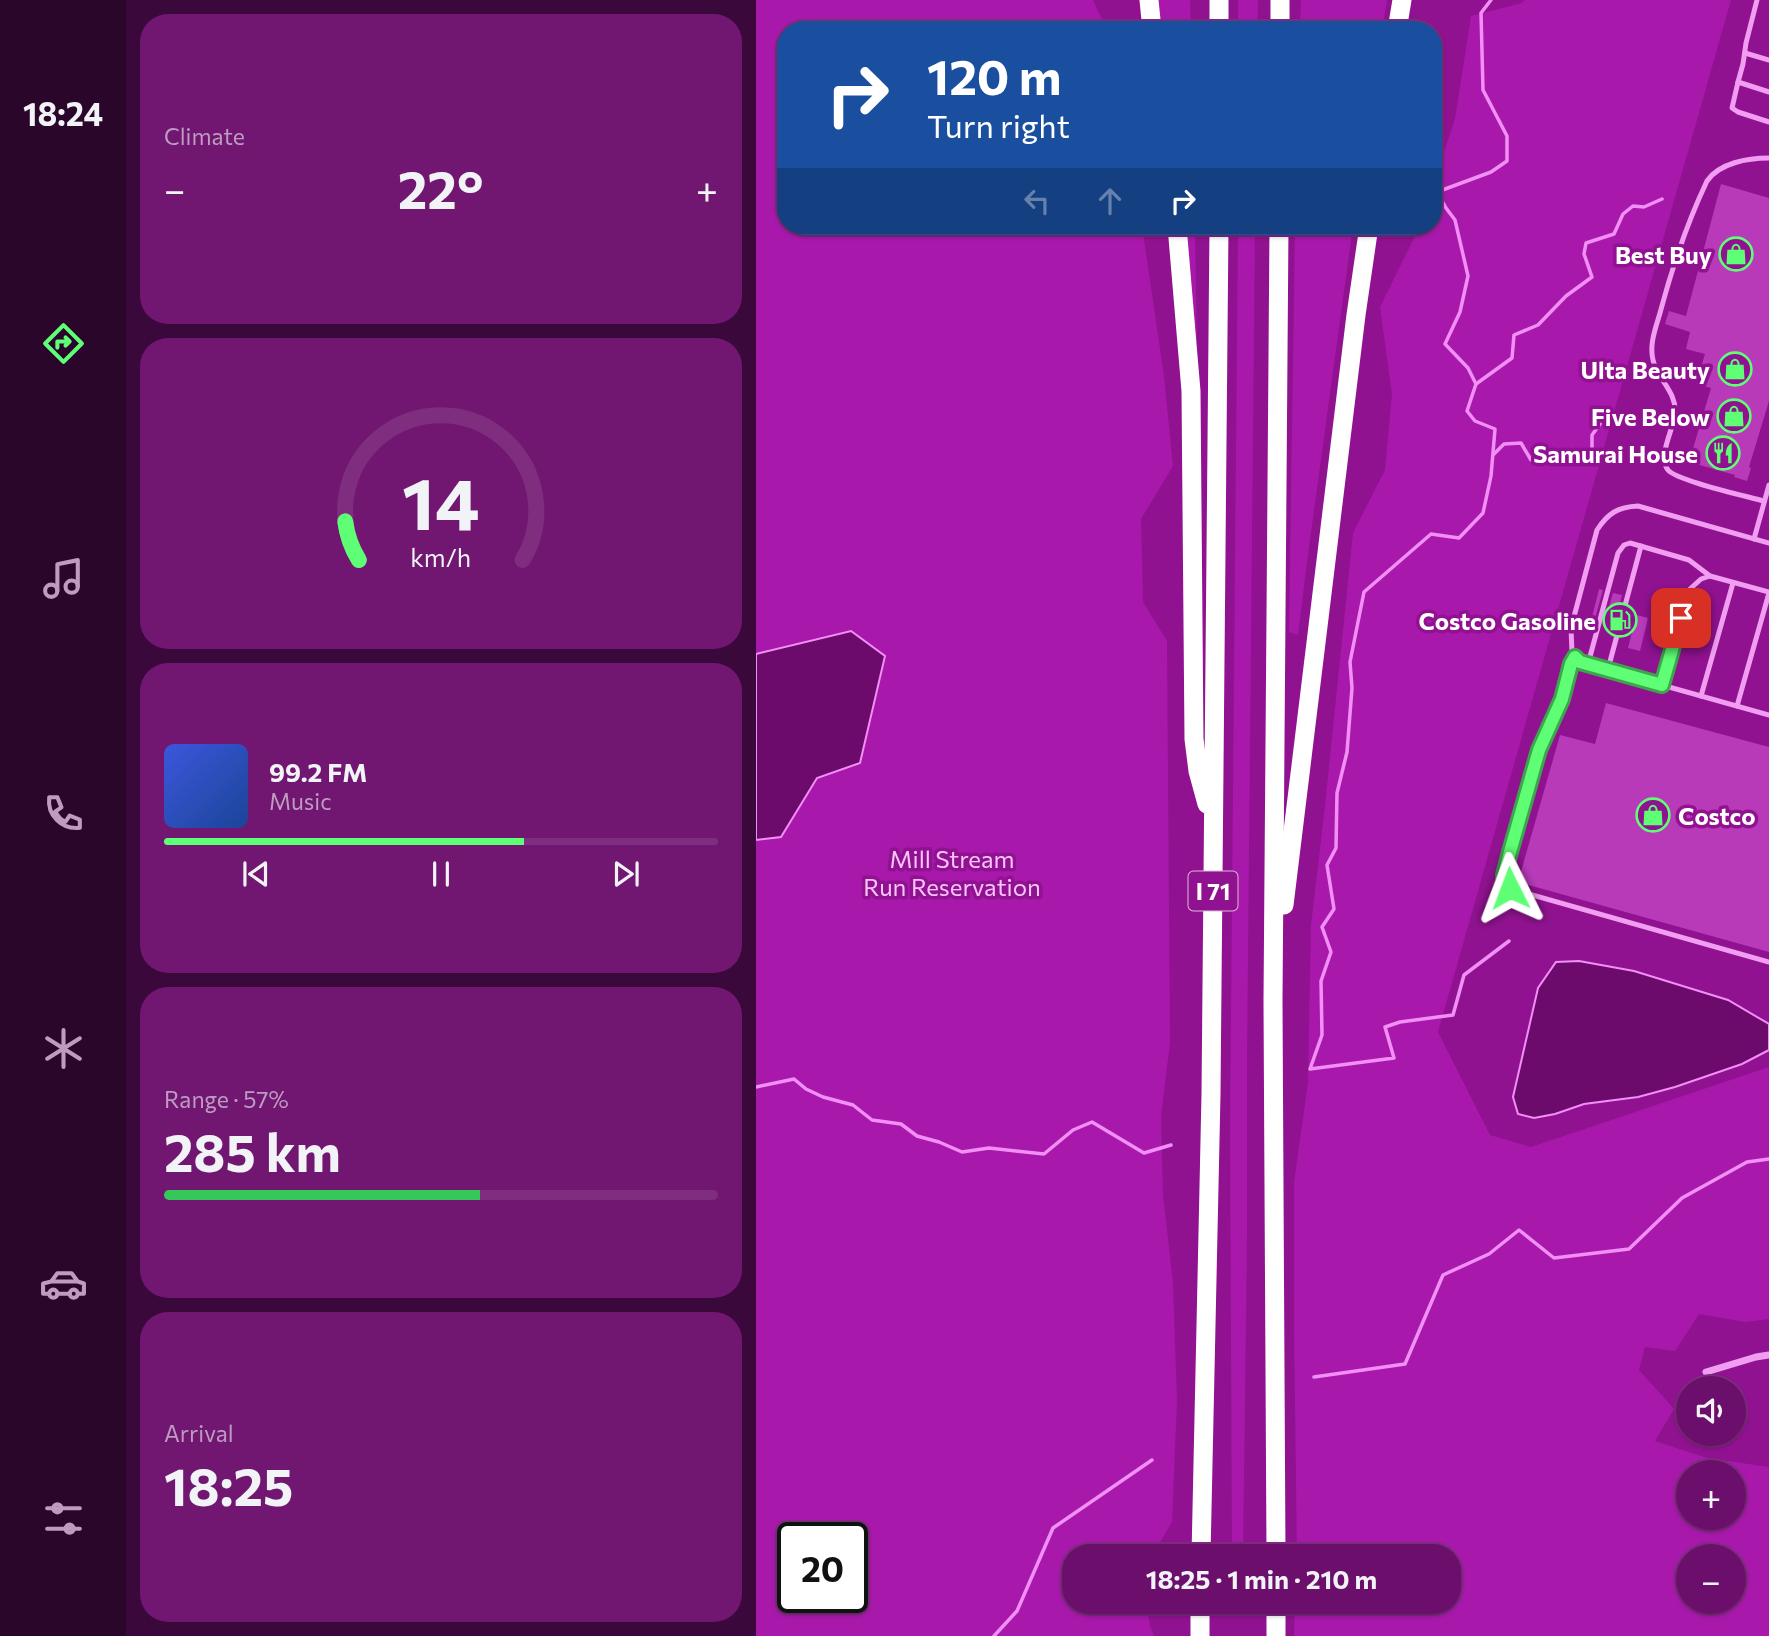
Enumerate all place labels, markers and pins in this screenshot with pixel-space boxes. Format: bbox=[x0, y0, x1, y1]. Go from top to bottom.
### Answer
shop icon: Best Buy bbox=[1717, 235, 1755, 273]
place label: Best Buy bbox=[1615, 240, 1712, 269]
shop icon: Ulta Beauty bbox=[1716, 350, 1754, 388]
place label: Ulta Beauty bbox=[1580, 355, 1710, 384]
shop icon: Five Below bbox=[1715, 397, 1753, 435]
place label: Five Below bbox=[1591, 402, 1710, 431]
restaurant icon: Samurai House bbox=[1704, 434, 1742, 472]
place label: Samurai House bbox=[1533, 439, 1698, 468]
pin bbox=[1651, 588, 1711, 648]
fuel station icon: Costco Gasoline bbox=[1601, 601, 1639, 639]
place label: Costco Gasoline bbox=[1418, 606, 1596, 635]
shop icon: Costco bbox=[1634, 796, 1672, 834]
place label: Costco bbox=[1678, 801, 1756, 830]

